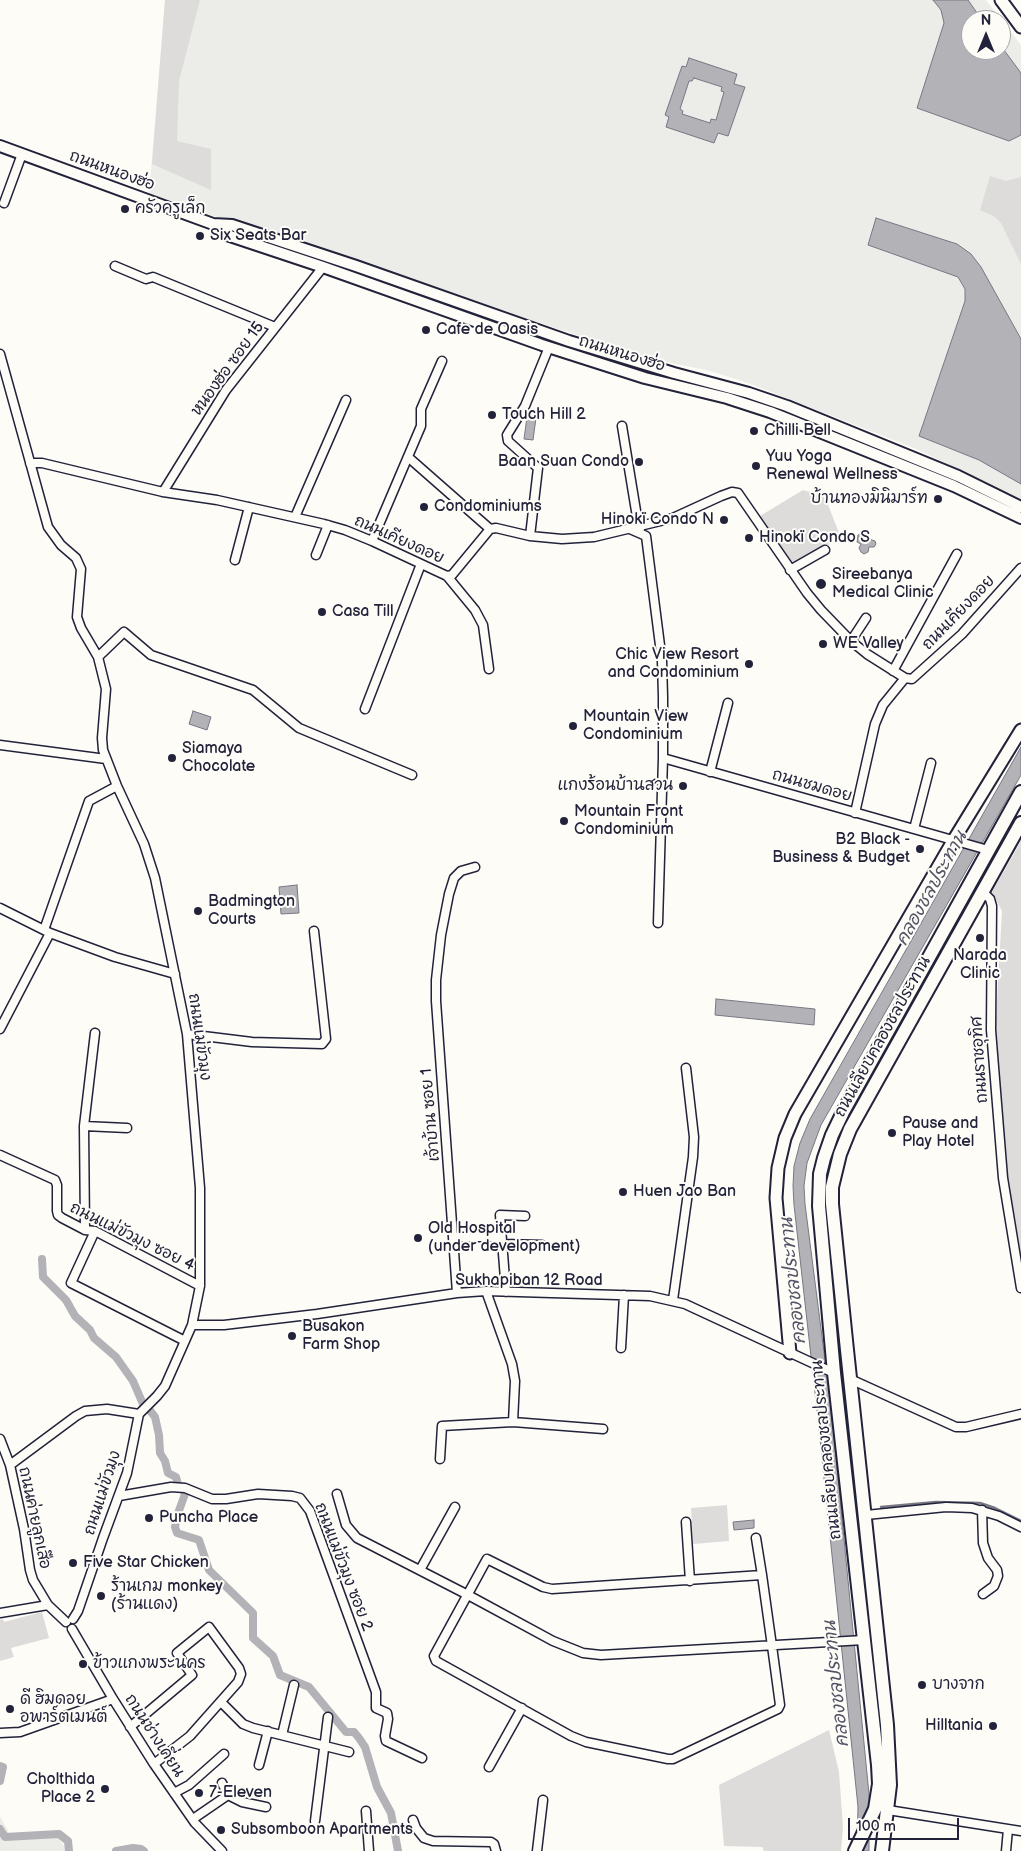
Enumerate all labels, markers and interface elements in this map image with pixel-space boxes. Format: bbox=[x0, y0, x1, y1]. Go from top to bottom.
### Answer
north arrow bbox=[961, 10, 1011, 60]
text: N bbox=[981, 12, 991, 29]
street label: ถนนหนองฮ่อ bbox=[67, 147, 157, 195]
place label: ครัวครูเล็ก bbox=[135, 199, 205, 219]
marker: ครัวครูเล็ก bbox=[119, 203, 131, 215]
place label: Six Seats Bar bbox=[210, 226, 306, 246]
marker: Six Seats Bar bbox=[194, 230, 206, 242]
street label: หนองฮ่อ ซอย 15 bbox=[187, 318, 269, 420]
place label: Cafe de Oasis bbox=[436, 320, 538, 340]
marker: Cafe de Oasis bbox=[420, 324, 432, 336]
street label: ถนนหนองฮ่อ bbox=[576, 332, 668, 376]
place label: Touch Hill 2 bbox=[502, 405, 586, 425]
marker: Touch Hill 2 bbox=[486, 409, 498, 421]
place label: Chilli Bell bbox=[764, 421, 831, 441]
marker: Chilli Bell bbox=[748, 425, 760, 437]
place label: Yuu Yoga Renewal Wellness bbox=[766, 447, 898, 485]
place label: Baan Suan Condo bbox=[498, 452, 629, 472]
marker: Baan Suan Condo bbox=[633, 456, 645, 468]
marker: Yuu Yoga Renewal Wellness bbox=[750, 460, 762, 472]
place label: บ้านทองมินิมาร์ท bbox=[811, 489, 928, 509]
marker: บ้านทองมินิมาร์ท bbox=[932, 493, 944, 505]
place label: Condominiums bbox=[434, 497, 542, 517]
marker: Condominiums bbox=[418, 501, 430, 513]
place label: Hinokï Condo N bbox=[601, 510, 714, 530]
street label: ถนนเคียงดอย bbox=[351, 512, 447, 568]
marker: Hinokï Condo N bbox=[718, 514, 730, 526]
place label: Hinokï Condo S bbox=[759, 528, 870, 548]
marker: Hinokï Condo S bbox=[743, 532, 755, 544]
place label: Sireebanya Medical Clinic bbox=[832, 565, 934, 603]
street label: ถนนเคียงดอย bbox=[919, 572, 999, 654]
marker: Sireebanya Medical Clinic bbox=[814, 577, 828, 591]
place label: Casa Till bbox=[332, 602, 394, 622]
marker: Casa Till bbox=[316, 606, 328, 618]
place label: WE Valley bbox=[833, 634, 904, 654]
marker: WE Valley bbox=[817, 638, 829, 650]
place label: Chic View Resort and Condominium bbox=[608, 645, 739, 683]
marker: Chic View Resort and Condominium bbox=[743, 658, 755, 670]
place label: Mountain View Condominium bbox=[583, 707, 688, 745]
marker: Mountain View Condominium bbox=[567, 720, 579, 732]
place label: Siamaya Chocolate bbox=[182, 739, 255, 777]
marker: Siamaya Chocolate bbox=[166, 752, 178, 764]
street label: ถนนชมดอย bbox=[770, 765, 854, 807]
place label: แกงร้อนบ้านสวน bbox=[557, 776, 673, 796]
marker: แกงร้อนบ้านสวน bbox=[677, 780, 689, 792]
place label: Mountain Front Condominium bbox=[574, 802, 683, 840]
marker: Mountain Front Condominium bbox=[558, 815, 570, 827]
water label: คลองชลประทาน bbox=[892, 828, 972, 950]
place label: B2 Black - Business & Budget bbox=[772, 830, 910, 868]
marker: B2 Black - Business & Budget bbox=[914, 843, 926, 855]
place label: Badmington Courts bbox=[208, 892, 295, 930]
marker: Badmington Courts bbox=[192, 905, 204, 917]
marker: Narada Clinic bbox=[974, 932, 986, 944]
place label: Narada Clinic bbox=[953, 946, 1007, 984]
street label: ถนนเลียบคลองชลประทาน bbox=[831, 953, 935, 1121]
street label: ถนนแม่ขัวมุง bbox=[183, 992, 215, 1082]
street label: ถนนราชอุทิศ bbox=[967, 1016, 993, 1104]
street label: เจ้าบ้าน ซอย 1 bbox=[417, 1068, 445, 1162]
place label: Pause and Play Hotel bbox=[902, 1114, 978, 1152]
marker: Pause and Play Hotel bbox=[886, 1127, 898, 1139]
place label: Huen Jao Ban bbox=[633, 1182, 736, 1202]
marker: Huen Jao Ban bbox=[617, 1186, 629, 1198]
street label: ถนนแม่ขัวมุง ซอย 4 bbox=[67, 1199, 197, 1275]
water label: คลองชลประทาน bbox=[777, 1217, 811, 1345]
place label: Old Hospital (under development) bbox=[428, 1219, 580, 1257]
marker: Old Hospital (under development) bbox=[412, 1232, 424, 1244]
street label: Sukhapiban 12 Road bbox=[455, 1271, 603, 1291]
place label: Busakon Farm Shop bbox=[302, 1317, 380, 1355]
marker: Busakon Farm Shop bbox=[286, 1330, 298, 1342]
street label: ถนนเลียบคลองชลประทาน bbox=[808, 1359, 846, 1541]
street label: ถนนแม่ขัวมุง bbox=[80, 1448, 126, 1538]
street label: ถนนค่ายลูกเสือ bbox=[14, 1465, 54, 1571]
street label: ถนนแม่ขัวมุง ซอย 2 bbox=[310, 1500, 376, 1634]
place label: Puncha Place bbox=[159, 1508, 258, 1528]
marker: Puncha Place bbox=[143, 1512, 155, 1524]
place label: Five Star Chicken bbox=[83, 1553, 209, 1573]
marker: Five Star Chicken bbox=[67, 1557, 79, 1569]
place label: ร้านเกม monkey (ร้านแดง) bbox=[111, 1577, 223, 1615]
marker: ร้านเกม monkey (ร้านแดง) bbox=[95, 1590, 107, 1602]
water label: คลองชลประทาน bbox=[820, 1620, 854, 1748]
place label: ข้าวแกงพระนคร bbox=[93, 1654, 206, 1674]
marker: ข้าวแกงพระนคร bbox=[77, 1658, 89, 1670]
place label: บางจาก bbox=[932, 1675, 985, 1695]
marker: บางจาก bbox=[916, 1679, 928, 1691]
place label: ดี ฮิมดอย อพาร์ตเมนต์ bbox=[20, 1690, 108, 1728]
street label: ถนนช่างเคี่ยน bbox=[120, 1691, 188, 1781]
marker: ดี ฮิมดอย อพาร์ตเมนต์ bbox=[4, 1703, 16, 1715]
place label: Hilltania bbox=[925, 1716, 983, 1736]
marker: Hilltania bbox=[987, 1720, 999, 1732]
place label: Cholthida Place 2 bbox=[26, 1770, 95, 1808]
marker: Cholthida Place 2 bbox=[99, 1783, 111, 1795]
place label: 7-Eleven bbox=[209, 1783, 272, 1803]
marker: 7-Eleven bbox=[193, 1787, 205, 1799]
scale bar bbox=[851, 1808, 962, 1840]
text: 100 m bbox=[856, 1817, 896, 1836]
place label: Subsomboon Apartments bbox=[231, 1820, 413, 1840]
marker: Subsomboon Apartments bbox=[215, 1824, 227, 1836]

